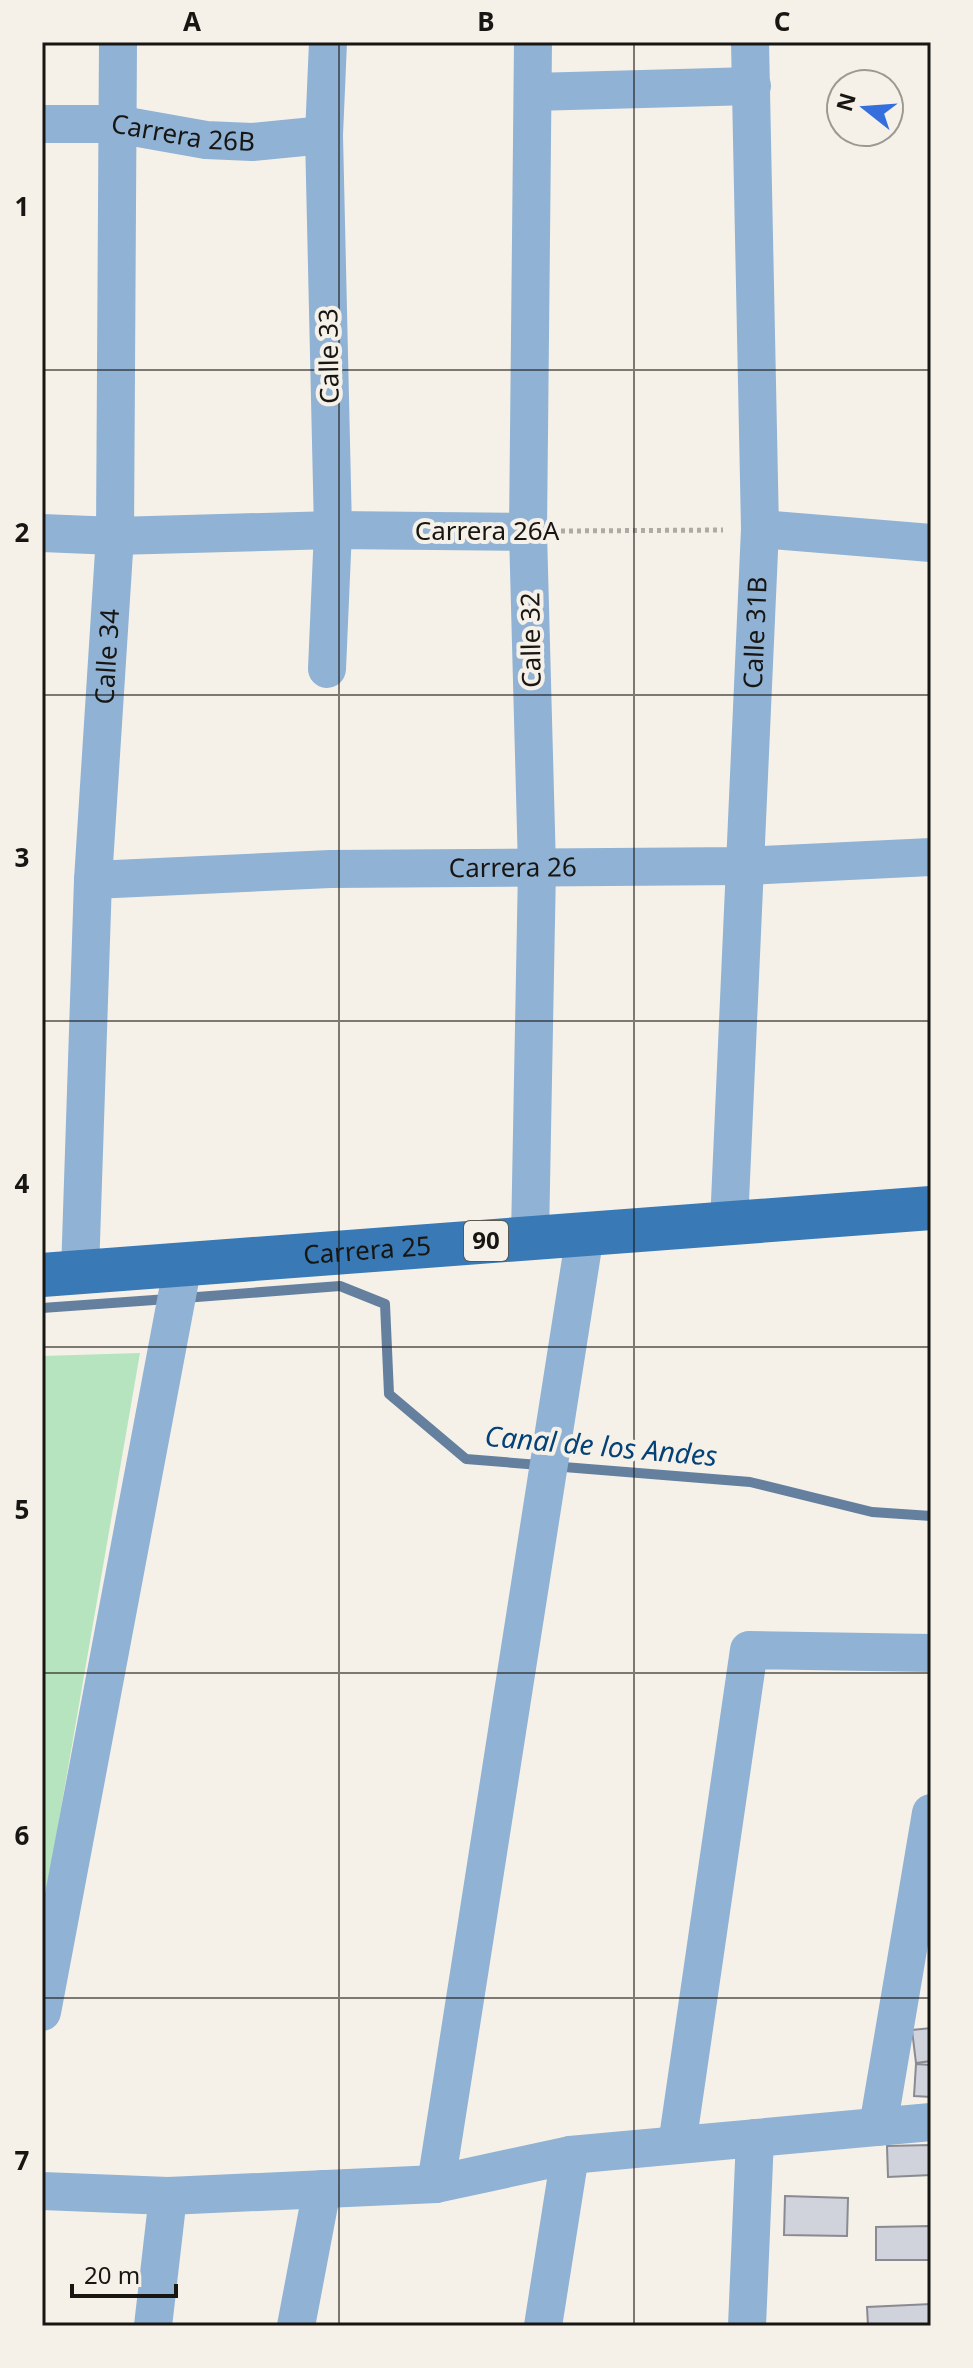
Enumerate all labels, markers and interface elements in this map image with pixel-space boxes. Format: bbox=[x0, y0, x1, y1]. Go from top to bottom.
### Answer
text: A bbox=[183, 3, 201, 39]
text: B bbox=[477, 3, 495, 39]
text: C bbox=[774, 3, 790, 39]
north arrow bbox=[825, 68, 905, 148]
text: N bbox=[828, 89, 862, 115]
street label: Carrera 26B bbox=[109, 105, 256, 159]
text: 1 bbox=[15, 188, 29, 224]
street label: Calle 33 bbox=[309, 308, 347, 404]
street label: Carrera 26A bbox=[415, 512, 560, 548]
text: 2 bbox=[15, 514, 30, 550]
street label: Calle 31B bbox=[734, 576, 775, 690]
street label: Calle 32 bbox=[511, 592, 549, 688]
street label: Calle 34 bbox=[85, 608, 127, 705]
text: 3 bbox=[15, 839, 29, 875]
street label: Carrera 26 bbox=[449, 848, 577, 885]
text: 4 bbox=[15, 1165, 30, 1201]
road number: 90 bbox=[464, 1221, 508, 1261]
street label: Carrera 25 bbox=[302, 1227, 432, 1272]
water label: Canal de los Andes bbox=[483, 1416, 719, 1474]
text: 5 bbox=[15, 1491, 29, 1527]
text: 6 bbox=[15, 1817, 30, 1853]
text: 7 bbox=[15, 2142, 30, 2178]
scale bar bbox=[72, 2248, 176, 2298]
text: 20 m bbox=[84, 2258, 140, 2291]

